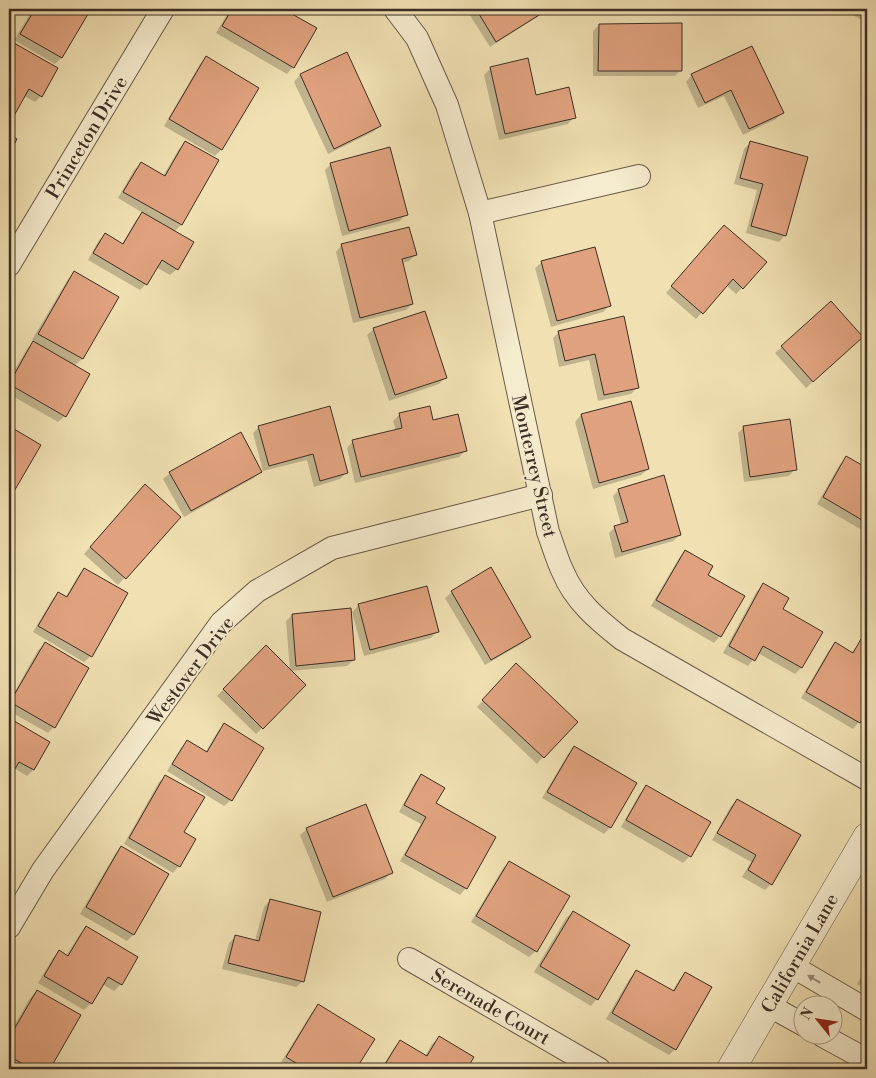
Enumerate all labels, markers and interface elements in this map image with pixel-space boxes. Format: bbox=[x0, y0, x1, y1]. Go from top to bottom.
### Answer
street label: Princeton Drive bbox=[41, 72, 133, 203]
street label: Monterrey Street bbox=[506, 392, 562, 540]
street label: Westover Drive bbox=[141, 611, 240, 731]
street label: California Lane bbox=[756, 889, 844, 1018]
street label: Serenade Court bbox=[427, 963, 555, 1051]
one-way arrow bbox=[807, 975, 822, 983]
north arrow bbox=[794, 996, 844, 1046]
text: N bbox=[797, 1005, 818, 1023]

